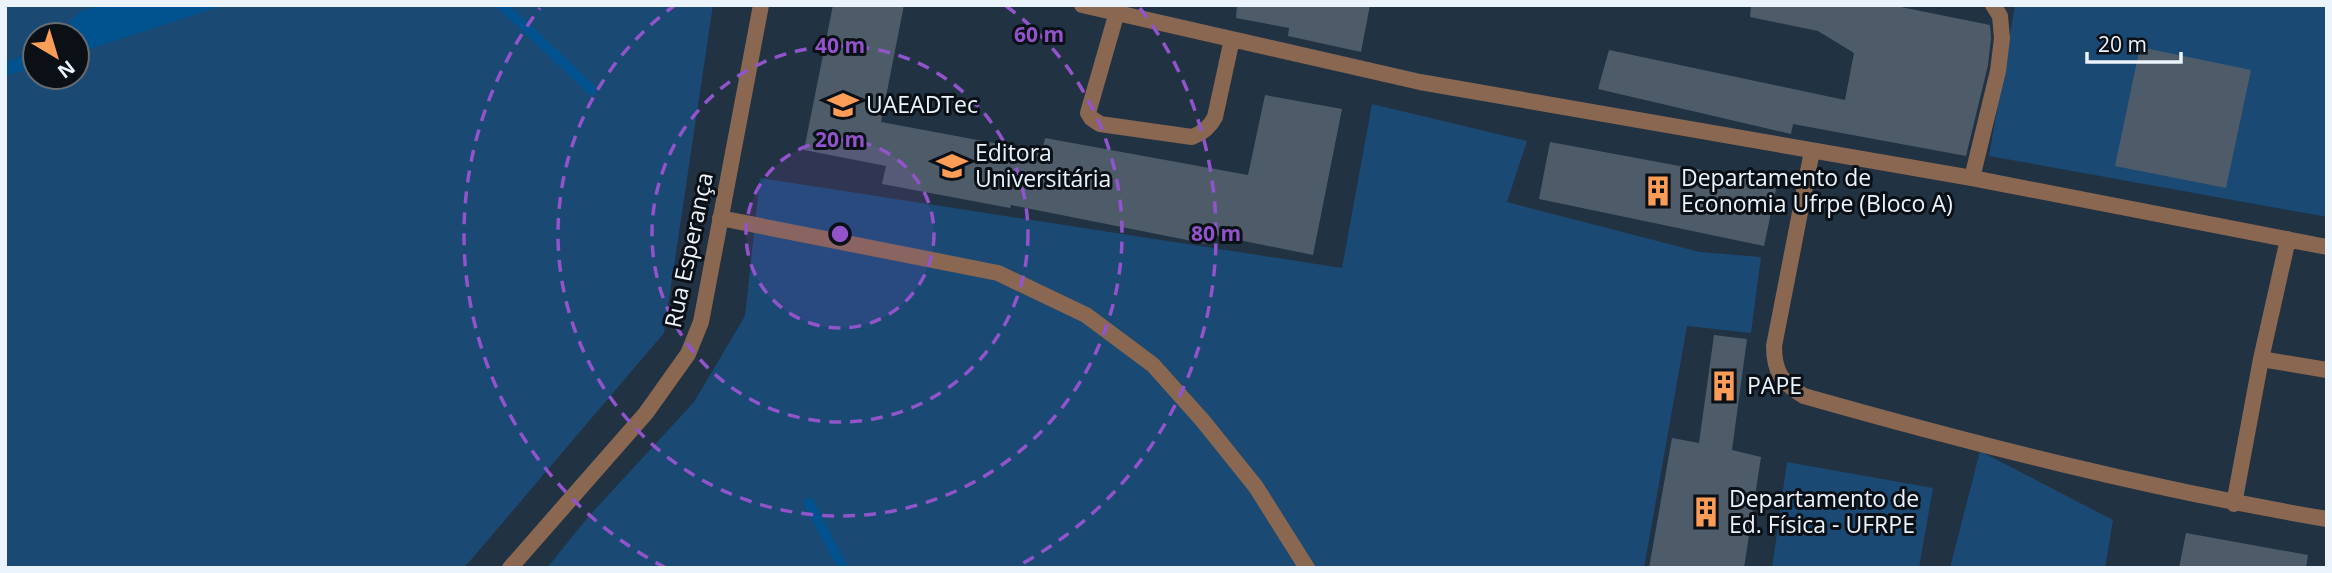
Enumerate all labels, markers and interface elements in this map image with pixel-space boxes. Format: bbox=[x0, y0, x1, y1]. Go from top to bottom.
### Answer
text: 60 m bbox=[1014, 20, 1064, 48]
north arrow bbox=[21, 21, 91, 91]
scale bar bbox=[2087, 21, 2182, 65]
text: 20 m bbox=[2098, 30, 2147, 58]
text: 40 m bbox=[815, 31, 865, 59]
text: N bbox=[52, 54, 81, 84]
school or university icon: UAEADTec bbox=[826, 88, 860, 122]
place label: UAEADTec bbox=[866, 88, 978, 120]
text: 20 m bbox=[815, 125, 865, 153]
place label: Editora Universitária bbox=[975, 136, 1111, 194]
school or university icon: Editora Universitária bbox=[935, 149, 969, 183]
place label: Departamento de Economia Ufrpe (Bloco A) bbox=[1681, 161, 1953, 219]
street label: Rua Esperança bbox=[656, 169, 720, 330]
building icon: Departamento de Economia Ufrpe (Bloco A) bbox=[1641, 174, 1675, 208]
text: 80 m bbox=[1191, 219, 1241, 247]
centre of rings bbox=[828, 222, 852, 246]
building icon: PAPE bbox=[1707, 369, 1741, 403]
place label: PAPE bbox=[1747, 369, 1802, 401]
place label: Departamento de Ed. Física - UFRPE bbox=[1729, 482, 1919, 540]
building icon: Departamento de Ed. Física - UFRPE bbox=[1689, 495, 1723, 529]

